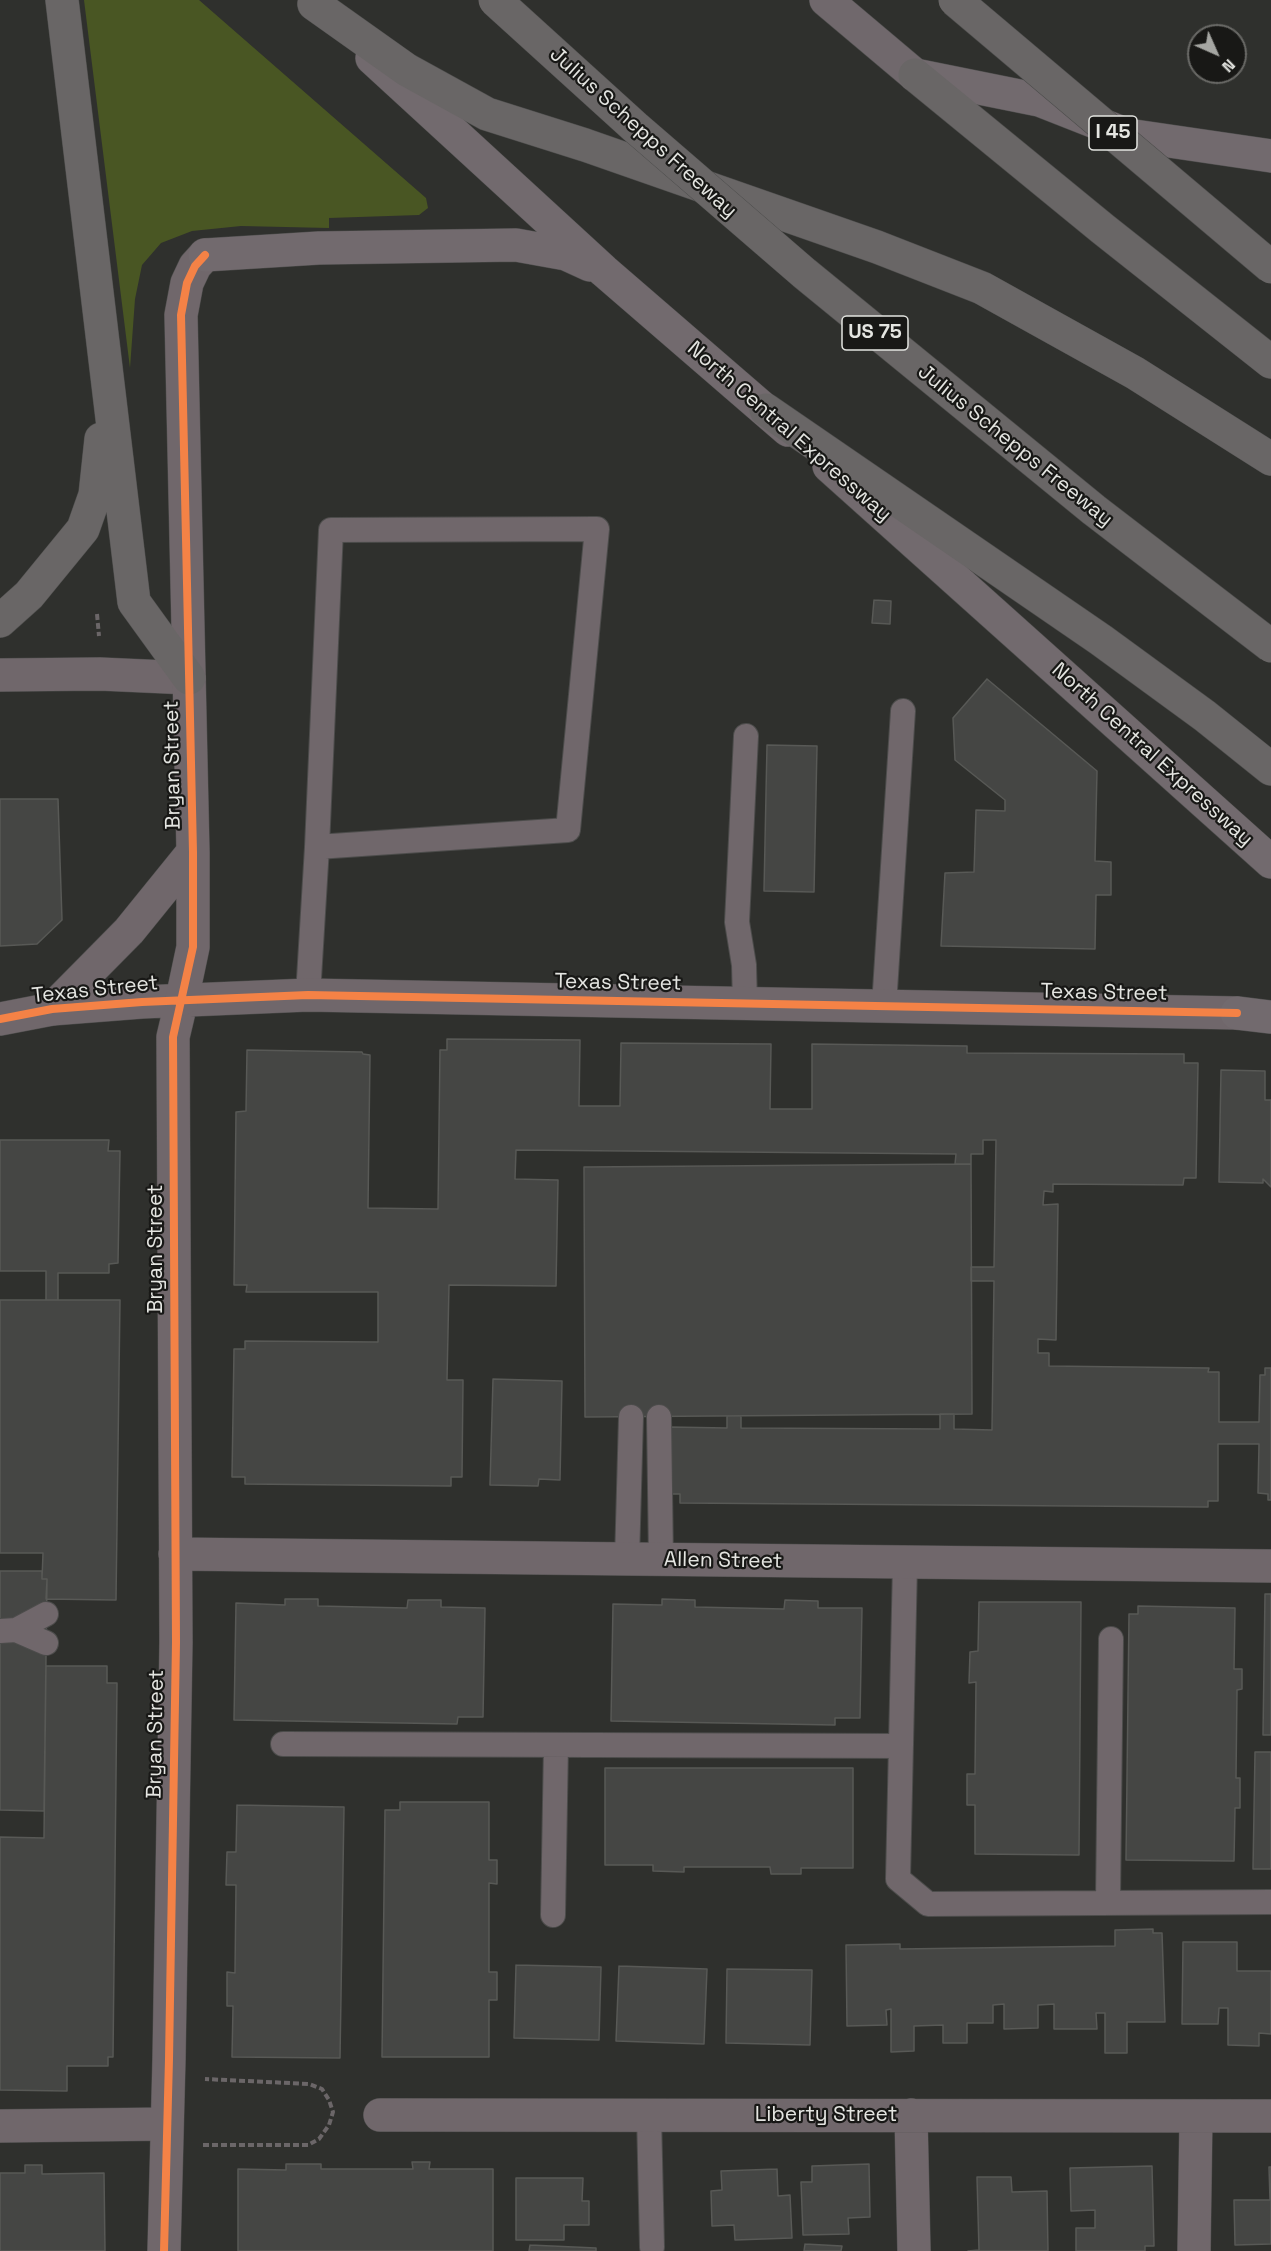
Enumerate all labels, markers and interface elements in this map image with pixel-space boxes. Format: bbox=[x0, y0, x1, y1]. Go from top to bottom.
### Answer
north arrow bbox=[1187, 24, 1247, 84]
street label: Julius Schepps Freeway bbox=[544, 42, 742, 224]
text: N bbox=[1217, 54, 1240, 77]
road number: I 45 bbox=[1089, 116, 1137, 150]
road number: US 75 bbox=[842, 316, 908, 350]
street label: North Central Expressway bbox=[682, 337, 896, 527]
street label: Julius Schepps Freeway bbox=[912, 360, 1118, 532]
street label: North Central Expressway bbox=[1046, 658, 1258, 852]
street label: Bryan Street bbox=[159, 700, 187, 830]
street label: Texas Street bbox=[554, 969, 682, 997]
street label: Texas Street bbox=[31, 971, 159, 1009]
street label: Texas Street bbox=[1040, 979, 1168, 1007]
street label: Bryan Street bbox=[143, 1184, 169, 1314]
street label: Allen Street bbox=[664, 1547, 782, 1575]
street label: Bryan Street bbox=[142, 1669, 170, 1799]
street label: Liberty Street bbox=[755, 2102, 897, 2128]

